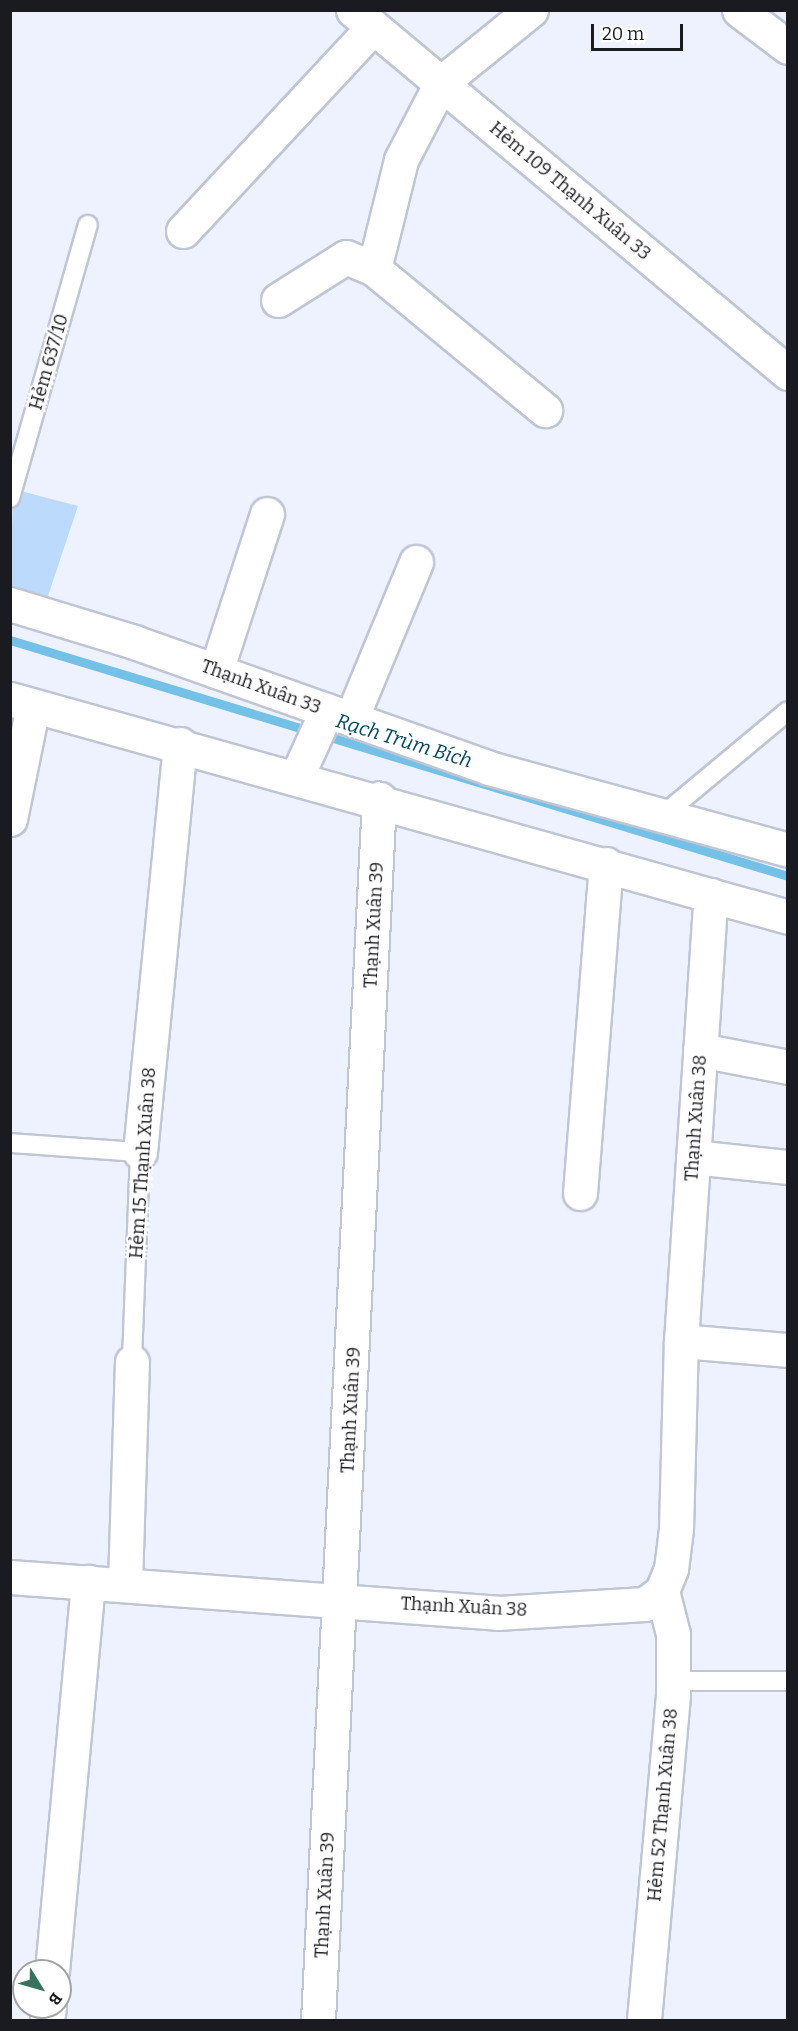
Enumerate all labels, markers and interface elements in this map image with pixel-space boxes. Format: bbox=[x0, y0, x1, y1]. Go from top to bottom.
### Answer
scale bar bbox=[594, 12, 686, 50]
text: 20 m bbox=[602, 23, 644, 45]
street label: Hẻm 109 Thạnh Xuân 33 bbox=[485, 117, 655, 265]
street label: Hẻm 637/10 bbox=[25, 312, 73, 412]
street label: Thạnh Xuân 33 bbox=[198, 655, 324, 719]
water label: Rạch Trùm Bích bbox=[333, 709, 475, 773]
street label: Thạnh Xuân 39 bbox=[360, 861, 388, 989]
street label: Thạnh Xuân 38 bbox=[681, 1054, 711, 1182]
street label: Hẻm 15 Thạnh Xuân 38 bbox=[126, 1067, 160, 1259]
street label: Thạnh Xuân 39 bbox=[337, 1346, 365, 1474]
street label: Thạnh Xuân 38 bbox=[400, 1593, 528, 1621]
street label: Hẻm 52 Thạnh Xuân 38 bbox=[644, 1707, 682, 1903]
street label: Thạnh Xuân 39 bbox=[311, 1831, 339, 1959]
north arrow bbox=[12, 1959, 72, 2019]
text: B bbox=[44, 1989, 66, 2009]

